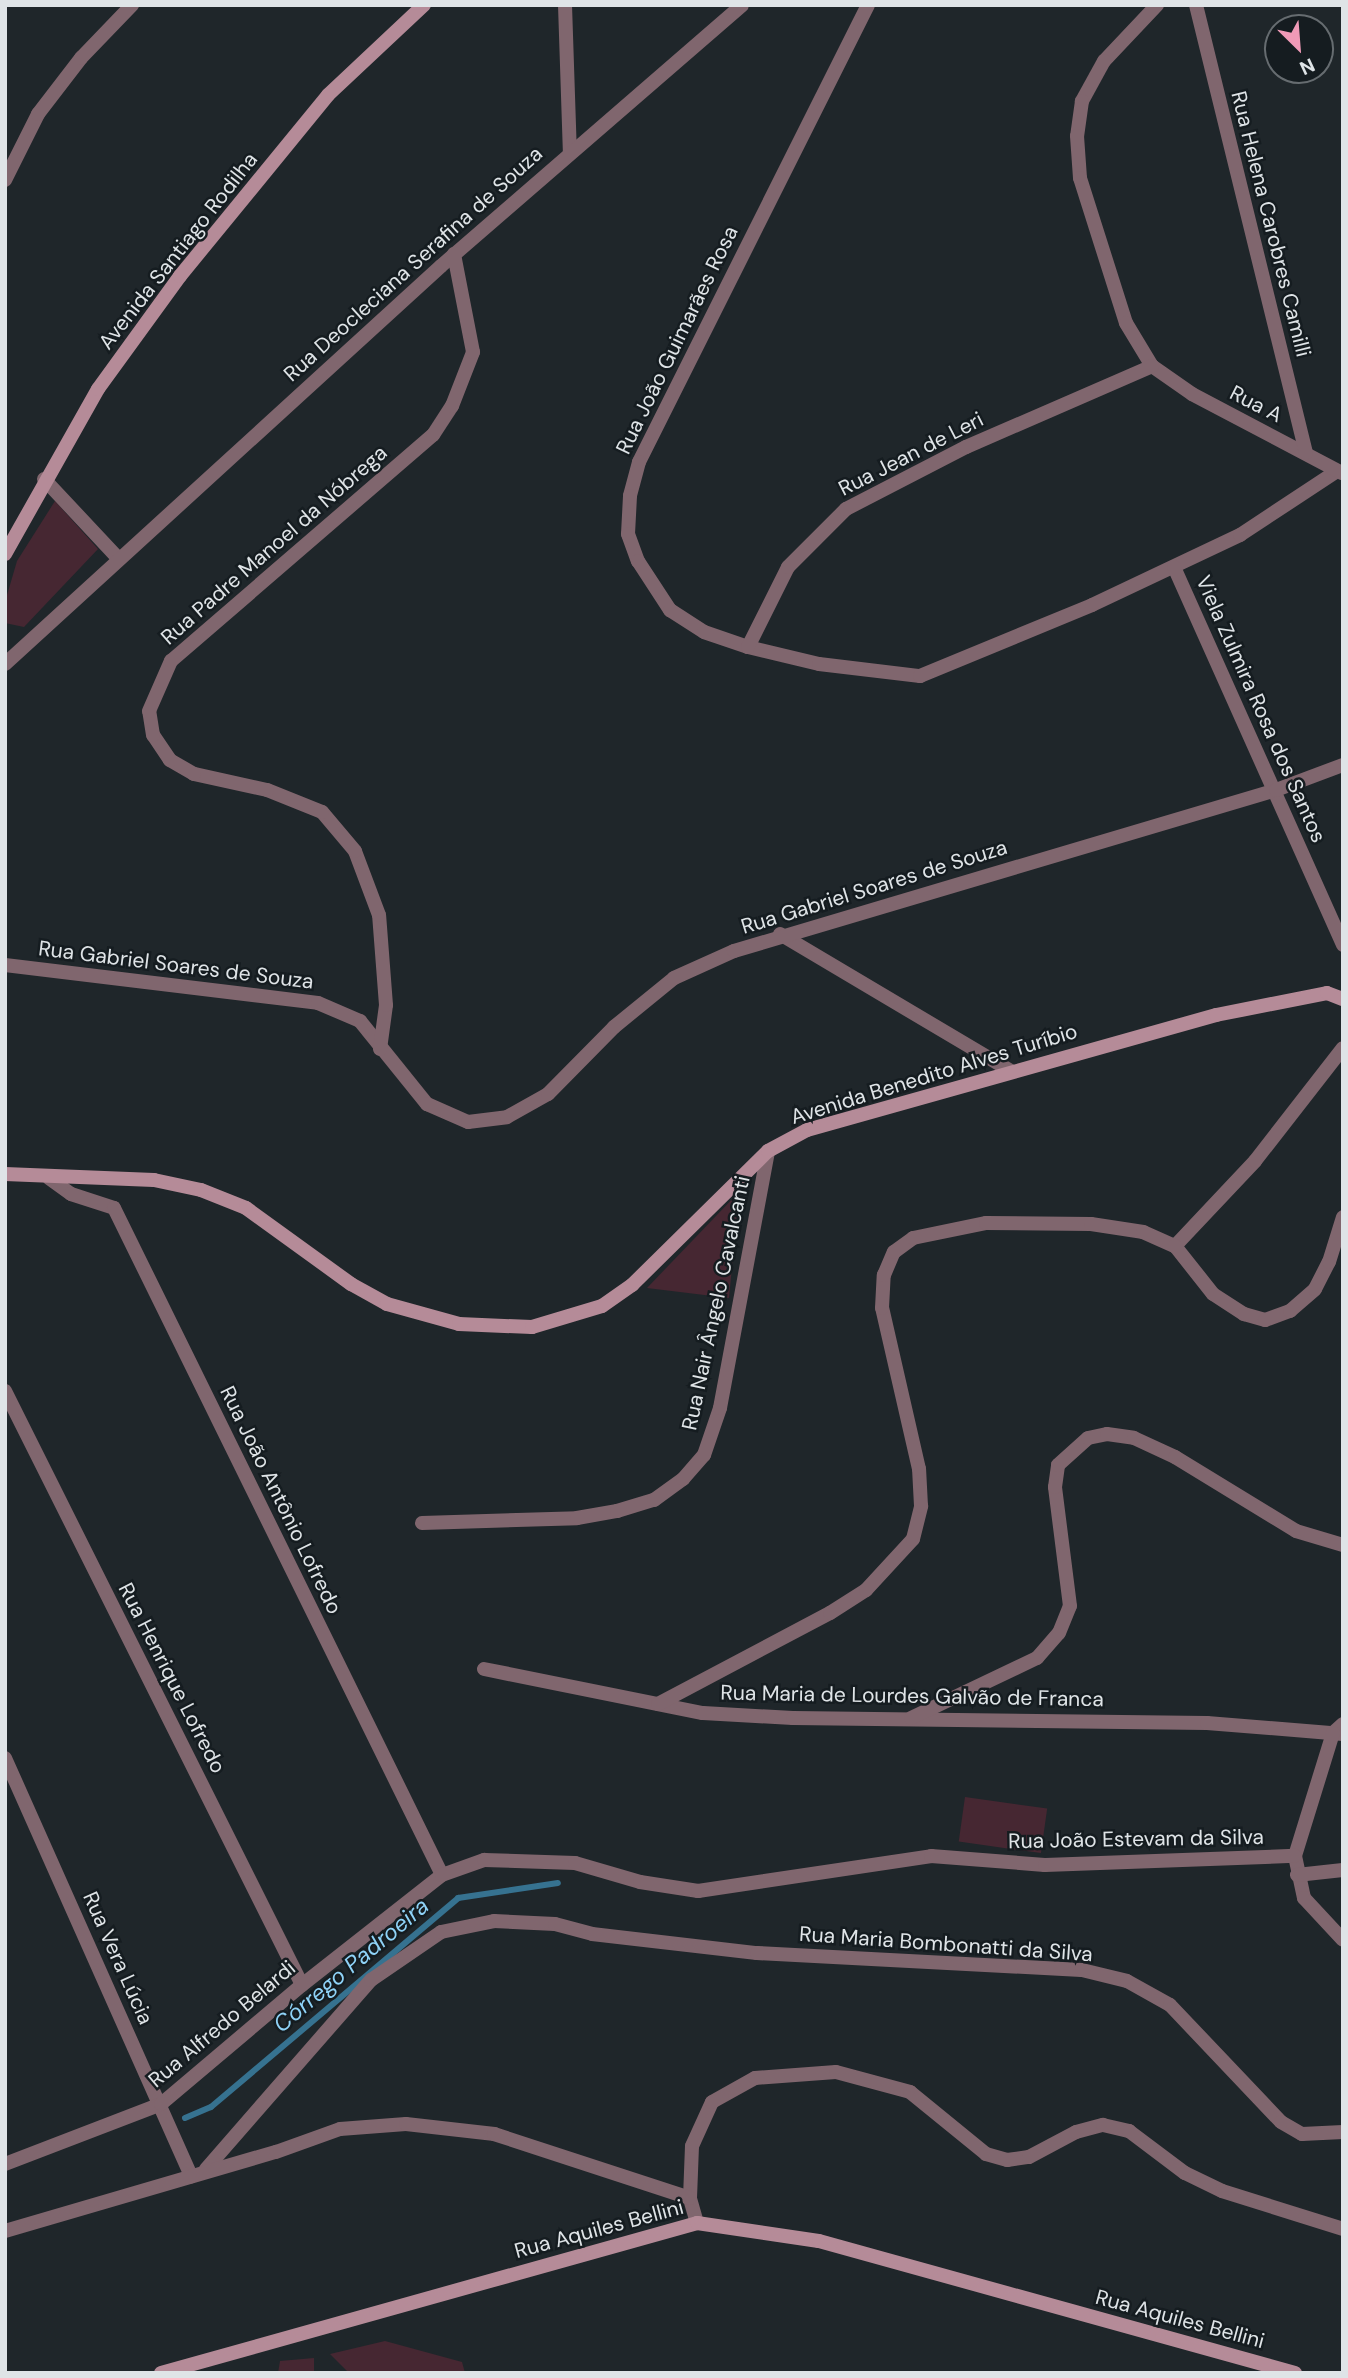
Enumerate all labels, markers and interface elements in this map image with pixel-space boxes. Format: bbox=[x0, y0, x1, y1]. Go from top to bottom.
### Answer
north arrow bbox=[1264, 14, 1334, 84]
text: N bbox=[1296, 52, 1319, 81]
street label: Rua Helena Carobres Camilli bbox=[1226, 89, 1316, 359]
street label: Rua Deocleciana Serafina de Souza bbox=[279, 141, 547, 387]
street label: Avenida Santiago Rodilha bbox=[93, 148, 263, 354]
street label: Rua João Guimarães Rosa bbox=[611, 222, 743, 458]
street label: Rua A bbox=[1226, 380, 1286, 428]
street label: Rua Jean de Leri bbox=[834, 407, 988, 501]
street label: Rua Padre Manoel da Nóbrega bbox=[156, 440, 392, 650]
street label: Viela Zulmira Rosa dos Santos bbox=[1191, 572, 1331, 846]
street label: Rua Gabriel Soares de Souza bbox=[738, 834, 1010, 940]
street label: Rua Gabriel Soares de Souza bbox=[37, 936, 315, 994]
street label: Avenida Benedito Alves Turíbio bbox=[788, 1018, 1080, 1130]
street label: Rua Nair Ângelo Cavalcanti bbox=[677, 1174, 755, 1432]
street label: Rua João Antônio Lofredo bbox=[215, 1382, 347, 1618]
street label: Rua Henrique Lofredo bbox=[113, 1579, 231, 1777]
street label: Rua Maria de Lourdes Galvão de Franca bbox=[720, 1680, 1104, 1712]
street label: Rua João Estevam da Silva bbox=[1008, 1824, 1264, 1854]
street label: Rua Vera Lúcia bbox=[78, 1888, 158, 2028]
water label: Córrego Padroeira bbox=[268, 1892, 434, 2038]
street label: Rua Maria Bombonatti da Silva bbox=[798, 1921, 1094, 1967]
street label: Rua Alfredo Belardi bbox=[143, 1955, 301, 2093]
street label: Rua Aquiles Bellini bbox=[512, 2194, 686, 2264]
street label: Rua Aquiles Bellini bbox=[1093, 2284, 1267, 2354]

